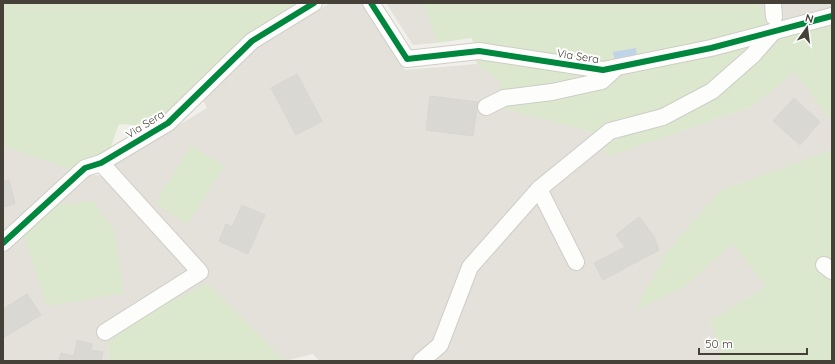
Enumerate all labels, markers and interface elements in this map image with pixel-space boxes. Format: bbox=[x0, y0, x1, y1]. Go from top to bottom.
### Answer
north arrow bbox=[787, 8, 827, 48]
text: N bbox=[804, 11, 815, 26]
street label: Via Sera bbox=[556, 46, 600, 66]
street label: Via Sera bbox=[123, 107, 167, 141]
scale bar bbox=[699, 330, 807, 356]
text: 50 m bbox=[705, 336, 733, 351]

